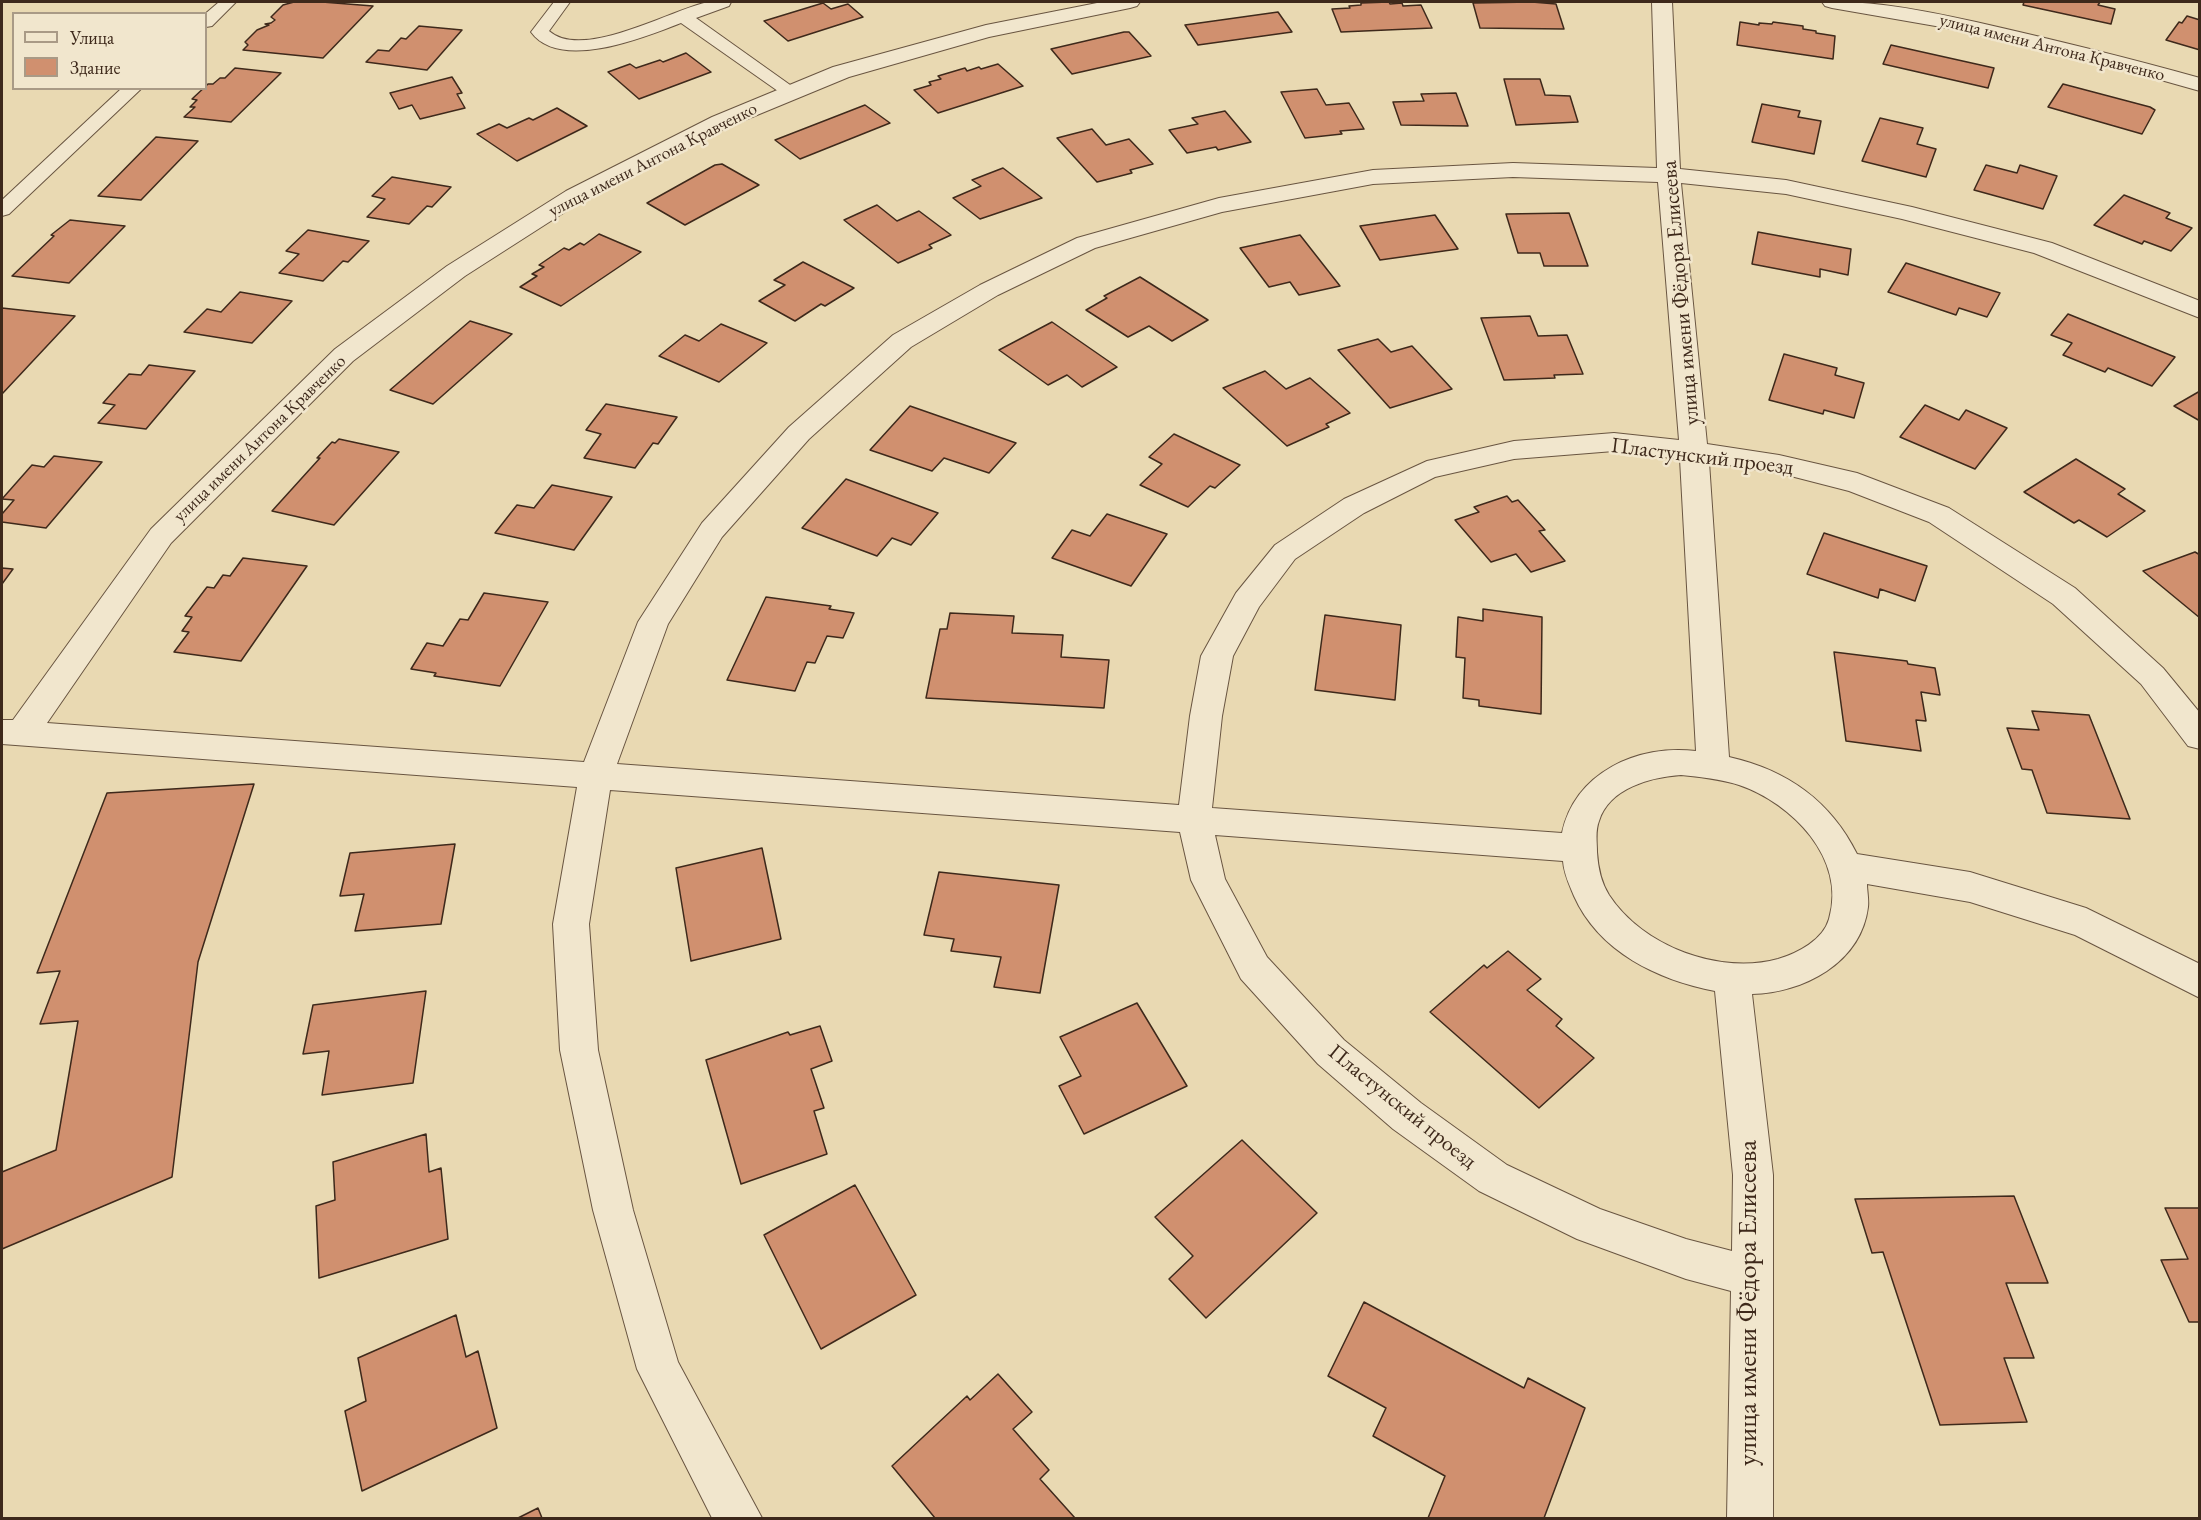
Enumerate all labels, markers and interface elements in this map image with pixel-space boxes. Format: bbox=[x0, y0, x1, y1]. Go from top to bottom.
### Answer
street label: улица имени Антона Кравченко bbox=[1937, 10, 2167, 86]
legend bbox=[12, 12, 207, 90]
text: Улица bbox=[70, 26, 114, 49]
text: Здание bbox=[70, 56, 120, 79]
street label: улица имени Антона Кравченко bbox=[545, 98, 761, 222]
street label: улица имени Фёдора Елисеева bbox=[1656, 159, 1706, 427]
street label: улица имени Антона Кравченко bbox=[169, 351, 351, 527]
street label: Пластунский проезд bbox=[1609, 433, 1795, 481]
street label: Пластунский проезд bbox=[1322, 1039, 1482, 1175]
street label: улица имени Фёдора Елисеева bbox=[1733, 1140, 1765, 1466]

